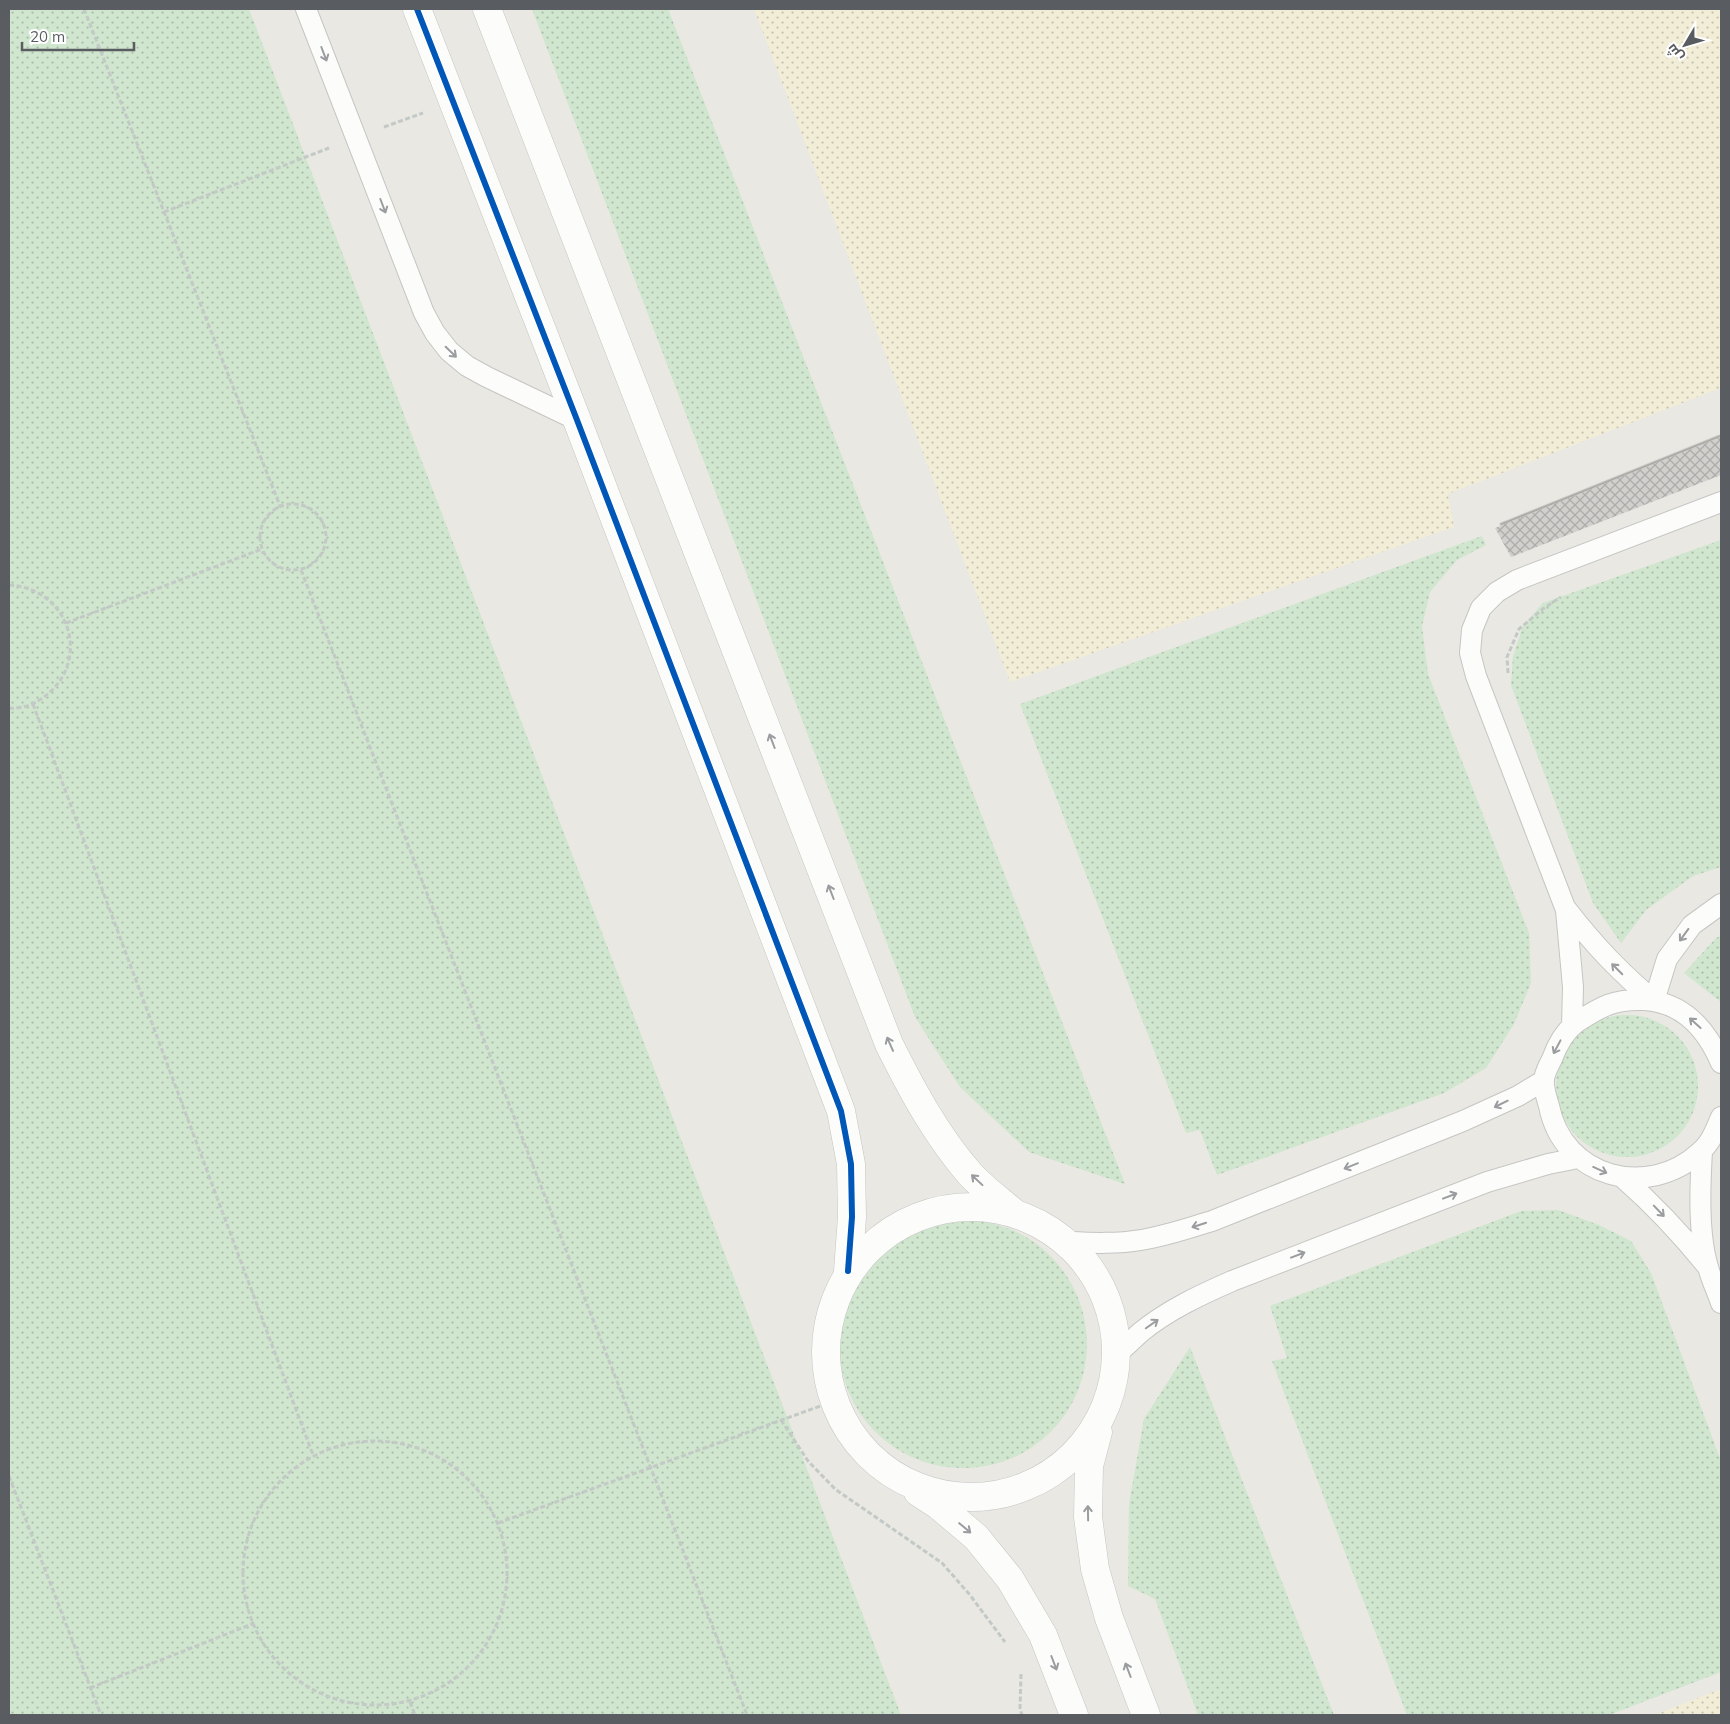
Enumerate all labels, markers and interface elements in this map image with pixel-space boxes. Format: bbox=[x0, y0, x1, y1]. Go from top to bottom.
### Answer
scale bar bbox=[22, 20, 135, 52]
north arrow bbox=[1660, 20, 1710, 70]
text: 20 m bbox=[30, 27, 65, 46]
text: ش bbox=[1662, 40, 1687, 66]
one-way arrow bbox=[320, 46, 329, 61]
one-way arrow bbox=[378, 198, 388, 213]
one-way arrow bbox=[445, 346, 457, 358]
one-way arrow bbox=[767, 734, 776, 749]
one-way arrow bbox=[825, 885, 834, 900]
one-way arrow bbox=[1679, 928, 1689, 942]
one-way arrow bbox=[1611, 962, 1623, 975]
one-way arrow bbox=[1688, 1017, 1701, 1029]
one-way arrow bbox=[884, 1037, 894, 1052]
one-way arrow bbox=[1552, 1040, 1562, 1055]
one-way arrow bbox=[1494, 1100, 1509, 1109]
one-way arrow bbox=[1343, 1162, 1359, 1171]
one-way arrow bbox=[1592, 1165, 1607, 1175]
one-way arrow bbox=[970, 1174, 983, 1186]
one-way arrow bbox=[1442, 1191, 1457, 1200]
one-way arrow bbox=[1653, 1205, 1665, 1217]
one-way arrow bbox=[1192, 1221, 1208, 1230]
one-way arrow bbox=[1290, 1250, 1306, 1259]
one-way arrow bbox=[1145, 1319, 1159, 1329]
one-way arrow bbox=[1083, 1506, 1093, 1522]
one-way arrow bbox=[959, 1523, 972, 1534]
one-way arrow bbox=[1049, 1655, 1059, 1670]
one-way arrow bbox=[1123, 1663, 1132, 1678]

